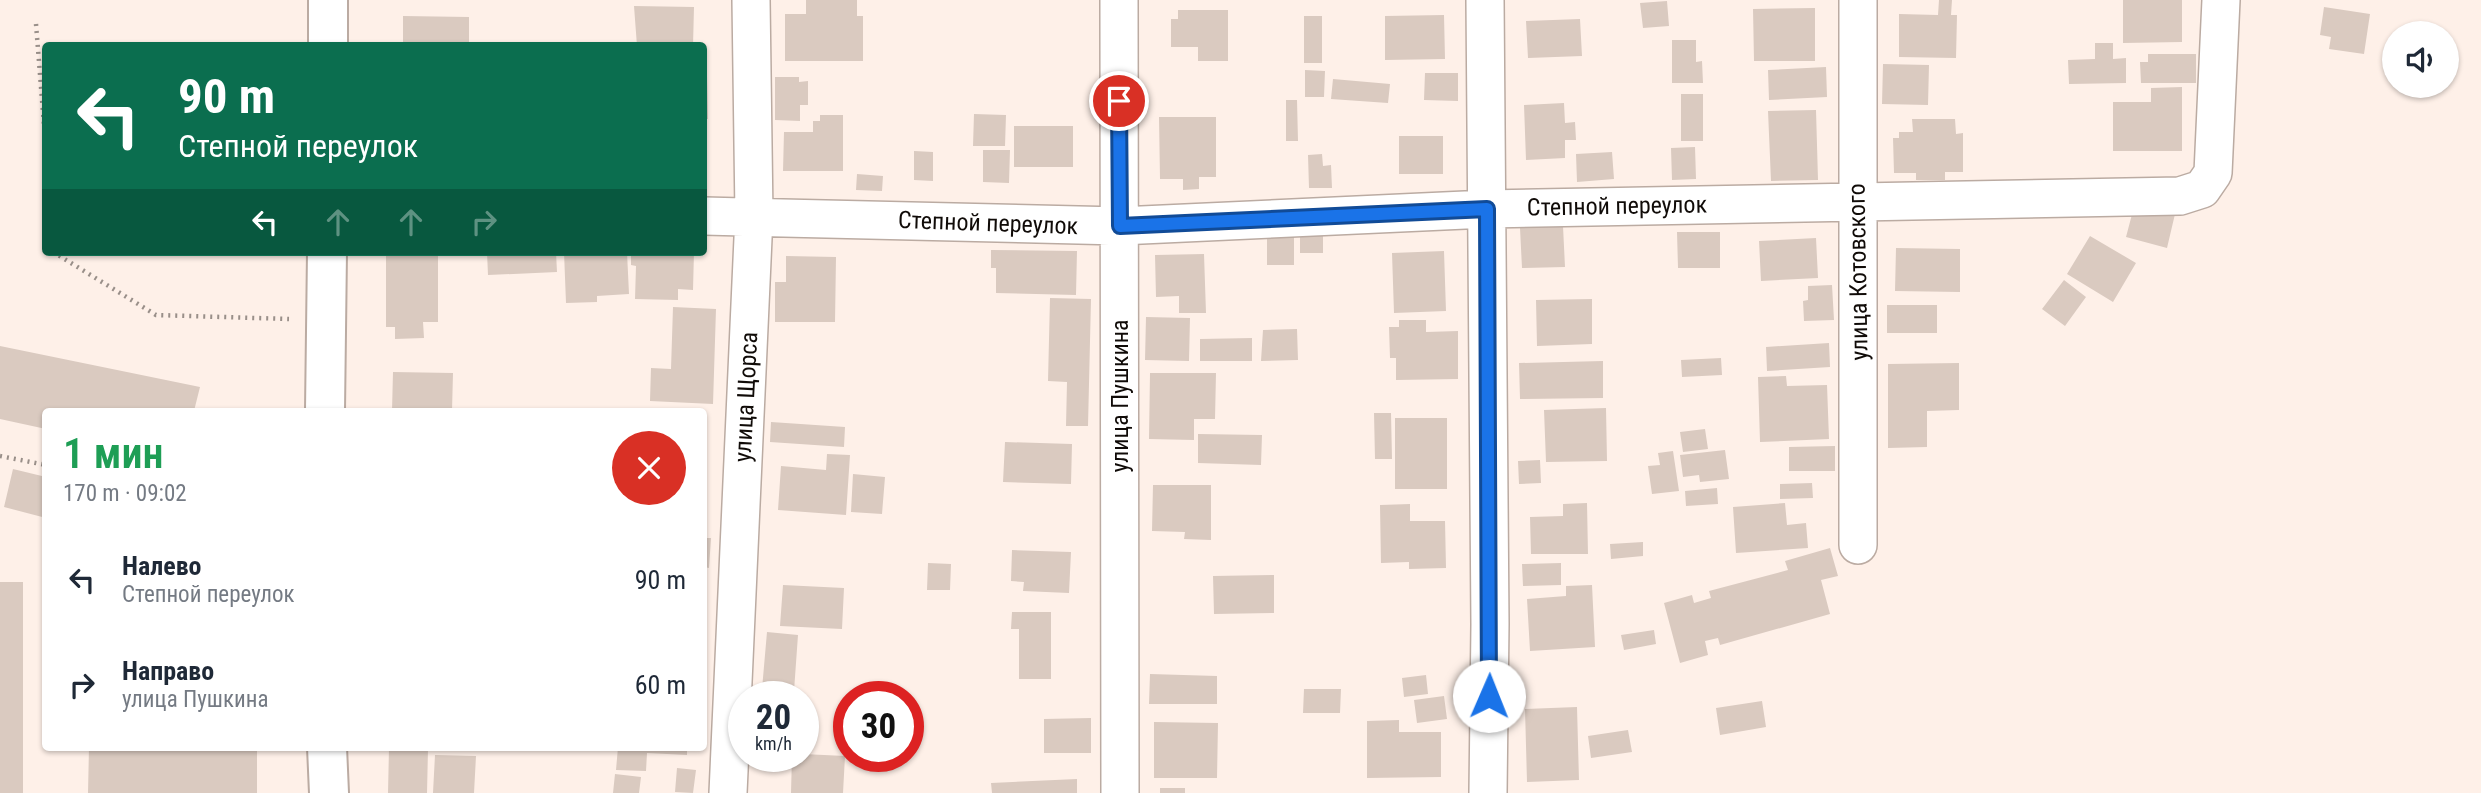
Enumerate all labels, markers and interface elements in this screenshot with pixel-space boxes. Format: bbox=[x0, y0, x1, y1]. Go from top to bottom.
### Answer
map controls bbox=[2382, 21, 2459, 98]
button: sound bbox=[2382, 21, 2459, 98]
text: 90 m bbox=[178, 68, 275, 125]
icon: left bbox=[63, 70, 154, 161]
pin bbox=[1089, 71, 1149, 131]
icon: arrive bbox=[1100, 82, 1138, 120]
text: Степной переулок bbox=[178, 127, 418, 165]
street label: улица Котовского bbox=[1842, 183, 1874, 361]
street label: Степной переулок bbox=[1527, 190, 1708, 222]
icon: left bbox=[246, 203, 284, 241]
icon: ahead bbox=[319, 203, 357, 241]
icon: ahead bbox=[392, 203, 430, 241]
icon: right bbox=[465, 203, 503, 241]
street label: Степной переулок bbox=[898, 206, 1079, 240]
street label: улица Пушкина bbox=[1106, 320, 1134, 472]
street label: улица Щорса bbox=[729, 331, 763, 463]
text: 1 мин bbox=[63, 429, 164, 478]
button: close bbox=[612, 431, 686, 505]
text: 170 m · 09:02 bbox=[63, 480, 187, 507]
text: Налево bbox=[122, 551, 202, 581]
icon: left bbox=[63, 561, 101, 599]
text: 90 m bbox=[635, 565, 686, 595]
text: Степной переулок bbox=[122, 581, 295, 608]
text: Направо bbox=[122, 656, 214, 686]
position arrow bbox=[1452, 659, 1526, 733]
icon: right bbox=[63, 666, 101, 704]
text: 60 m bbox=[635, 670, 686, 700]
speed limit sign: 30 bbox=[833, 681, 924, 772]
text: улица Пушкина bbox=[122, 686, 268, 713]
text: 20 bbox=[756, 697, 791, 738]
text: km/h bbox=[755, 733, 792, 754]

